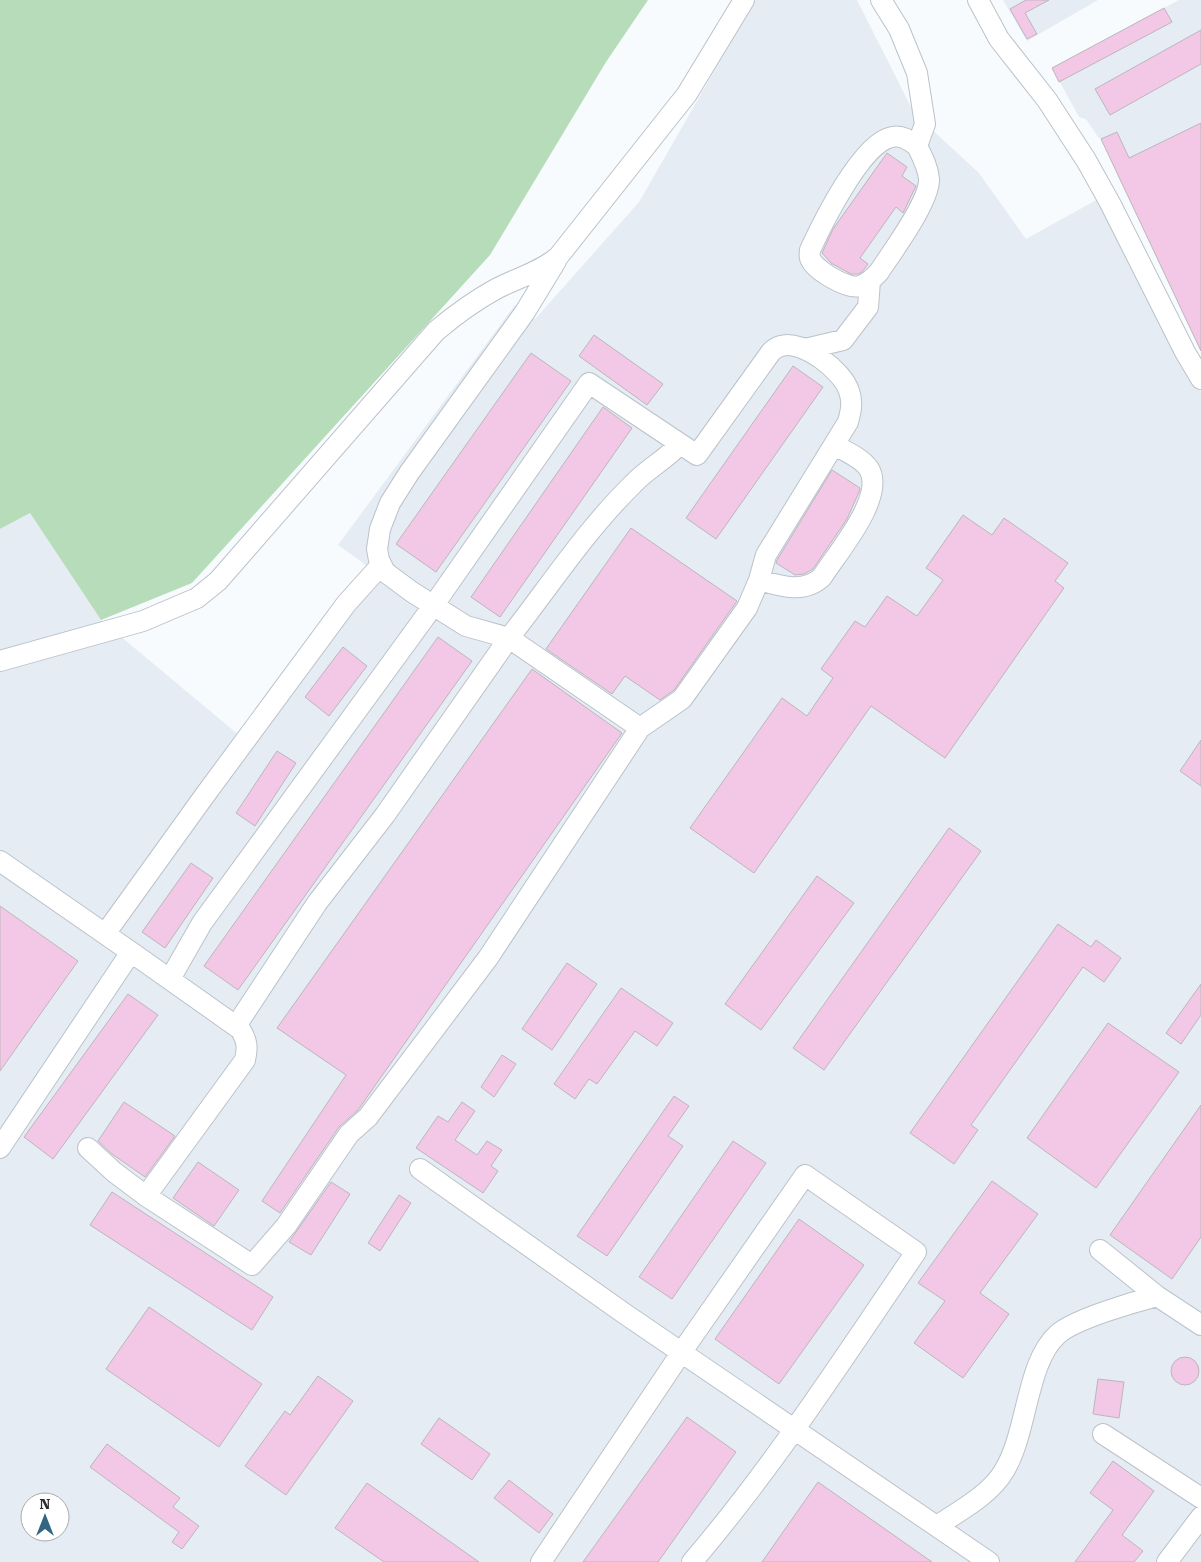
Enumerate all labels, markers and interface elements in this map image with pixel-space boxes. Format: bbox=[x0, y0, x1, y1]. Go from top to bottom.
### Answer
north arrow bbox=[20, 1492, 70, 1542]
text: N bbox=[40, 1496, 51, 1512]

